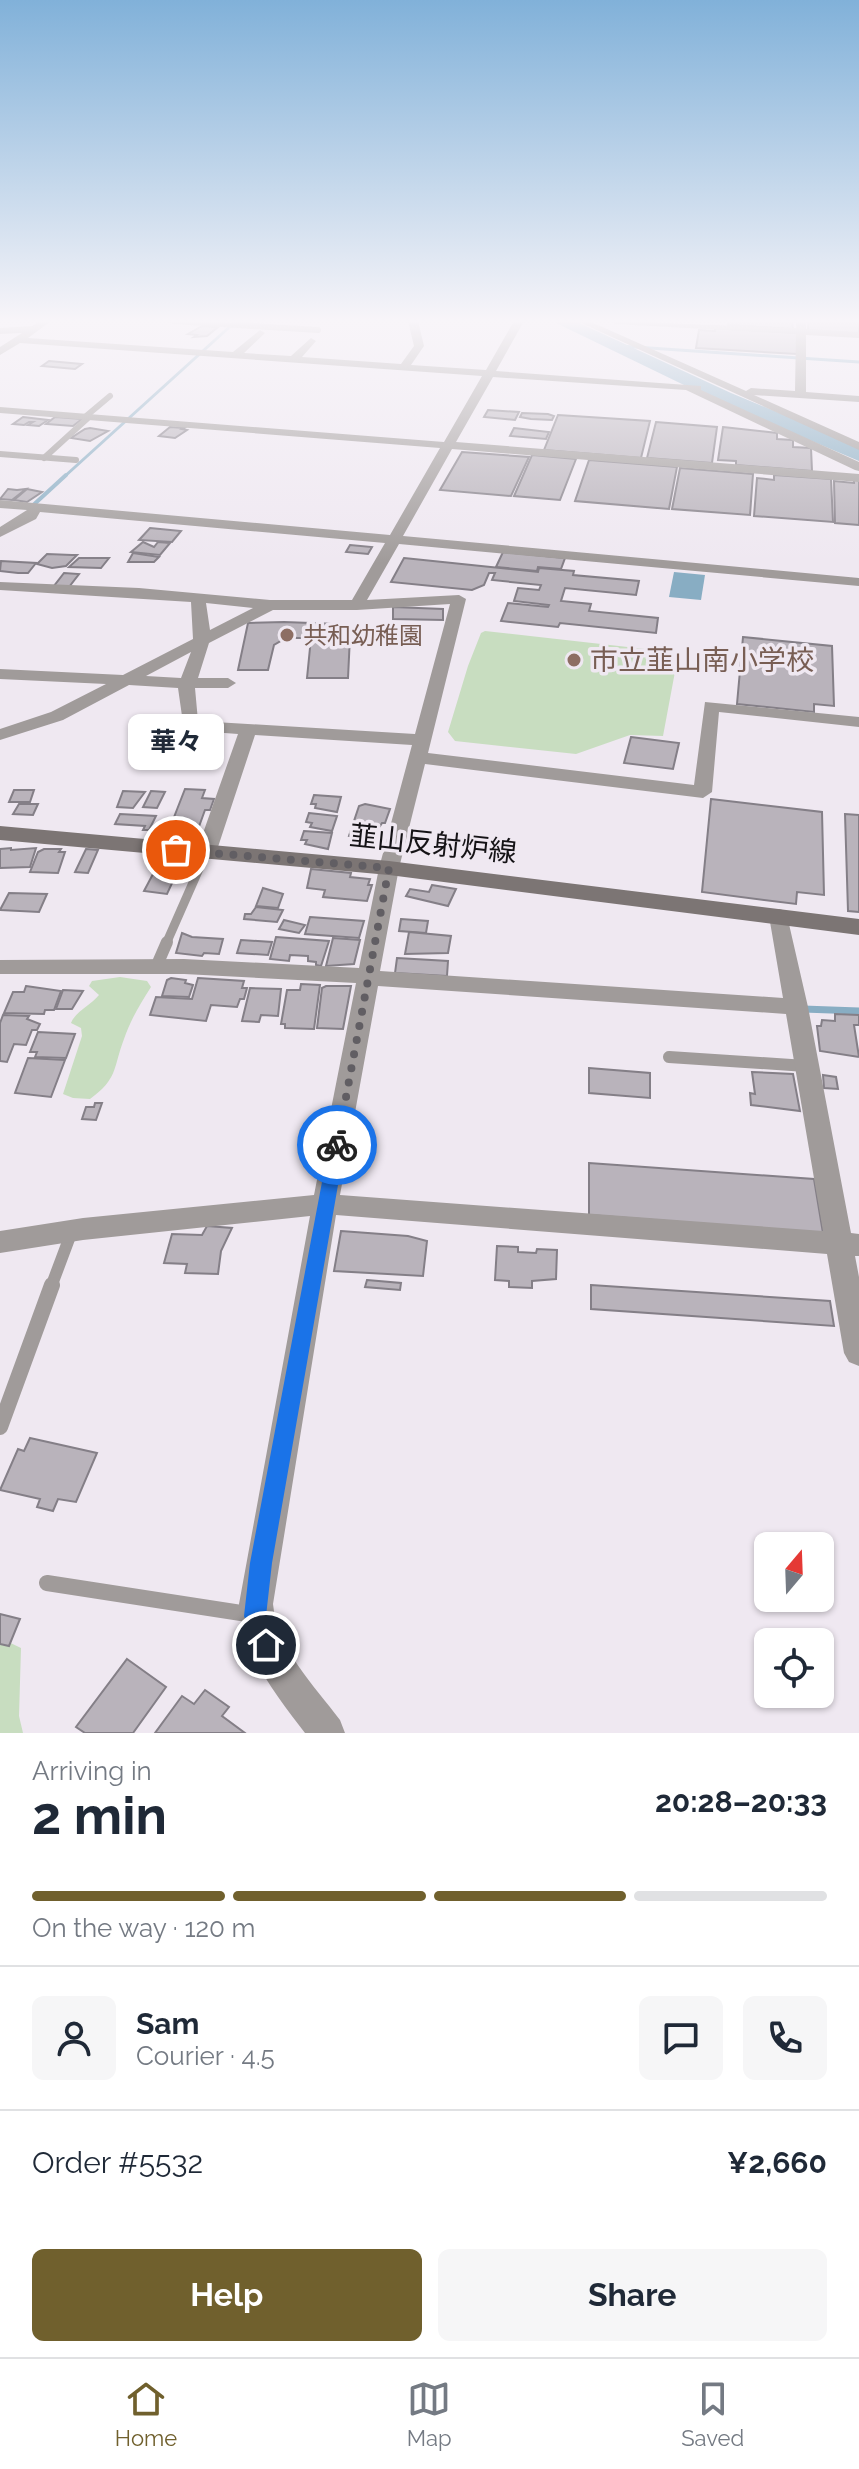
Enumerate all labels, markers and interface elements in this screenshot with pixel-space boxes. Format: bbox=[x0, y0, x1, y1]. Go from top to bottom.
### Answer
place label: 共和幼稚園 bbox=[303, 621, 423, 650]
marker: 共和幼稚園 bbox=[278, 626, 296, 644]
place label: 市立韮山南小学校 bbox=[590, 644, 814, 677]
marker: 市立韮山南小学校 bbox=[565, 651, 583, 669]
callout: 華々 bbox=[128, 714, 224, 770]
text: 華々 bbox=[150, 727, 202, 757]
pin bbox=[142, 816, 210, 884]
street label: 韮山反射炉線 bbox=[348, 819, 518, 869]
icon: bag bbox=[154, 828, 198, 872]
courier bbox=[297, 1105, 377, 1185]
icon: bike bbox=[315, 1123, 359, 1167]
north arrow bbox=[754, 1532, 834, 1612]
map controls bbox=[754, 1532, 834, 1708]
pin bbox=[232, 1611, 300, 1679]
icon: home bbox=[244, 1623, 288, 1667]
button: locate bbox=[754, 1628, 834, 1708]
text: Arriving in bbox=[32, 1756, 152, 1786]
text: 20:28–20:33 bbox=[655, 1784, 827, 1819]
text: 2 min bbox=[32, 1785, 167, 1846]
text: On the way · 120 m bbox=[32, 1913, 256, 1943]
button: person bbox=[32, 1996, 116, 2080]
button: chat bbox=[639, 1996, 723, 2080]
button: phone bbox=[743, 1996, 827, 2080]
text: Sam bbox=[136, 2006, 199, 2041]
text: Courier · 4.5 bbox=[136, 2041, 275, 2071]
text: Order #5532 bbox=[32, 2145, 203, 2180]
text: ¥2,660 bbox=[727, 2145, 827, 2180]
button: Help bbox=[32, 2249, 422, 2341]
button: Share bbox=[438, 2249, 827, 2341]
tab: Home bbox=[115, 2377, 177, 2451]
tab: Map bbox=[407, 2377, 452, 2451]
tab: Saved bbox=[681, 2377, 744, 2451]

